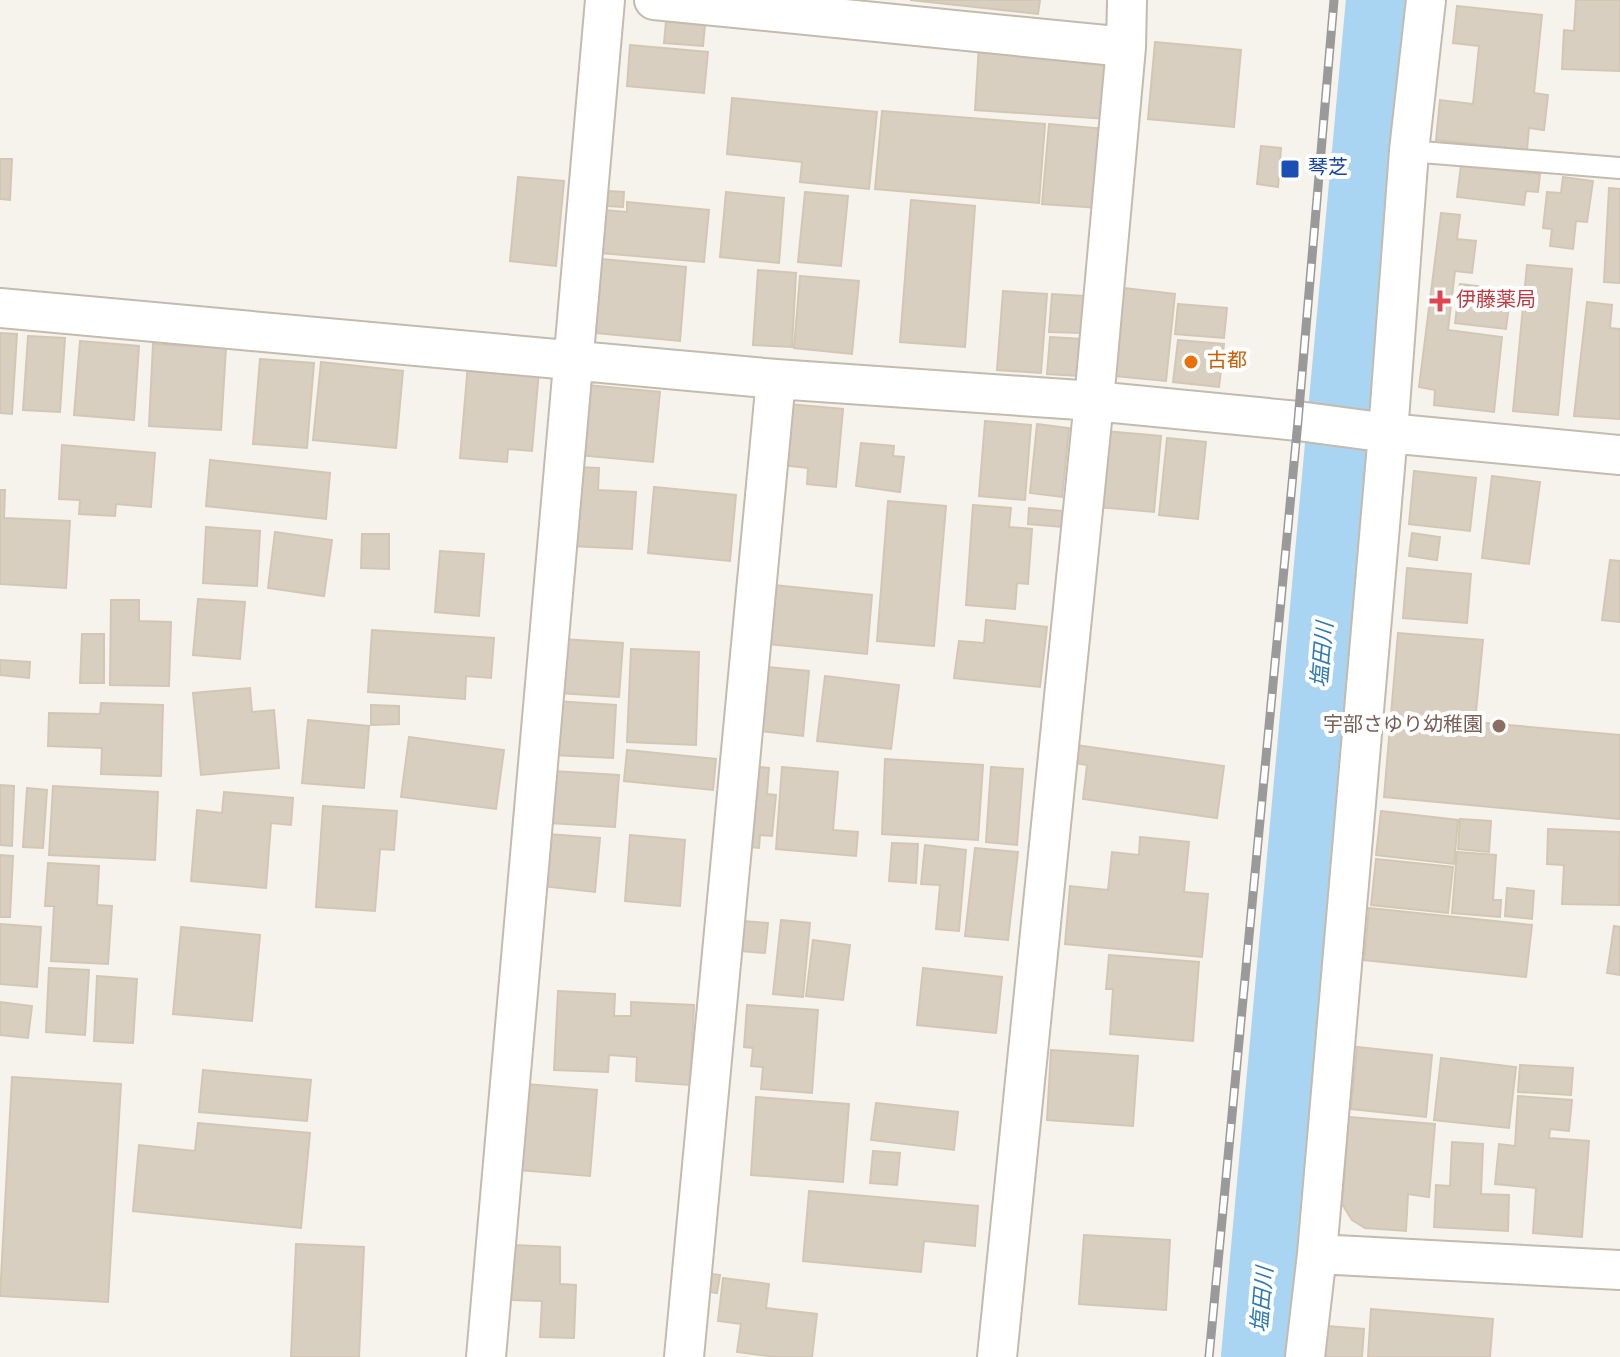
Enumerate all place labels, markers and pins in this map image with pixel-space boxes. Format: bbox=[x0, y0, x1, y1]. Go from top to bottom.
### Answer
place label: 琴芝 bbox=[1308, 156, 1348, 182]
marker: 琴芝 bbox=[1279, 158, 1301, 180]
place label: 伊藤薬局 bbox=[1456, 288, 1536, 314]
marker: 伊藤薬局 bbox=[1431, 292, 1449, 310]
place label: 古都 bbox=[1207, 349, 1247, 375]
marker: 古都 bbox=[1182, 353, 1200, 371]
place label: 宇部さゆり幼稚園 bbox=[1323, 713, 1483, 739]
marker: 宇部さゆり幼稚園 bbox=[1490, 717, 1508, 735]

